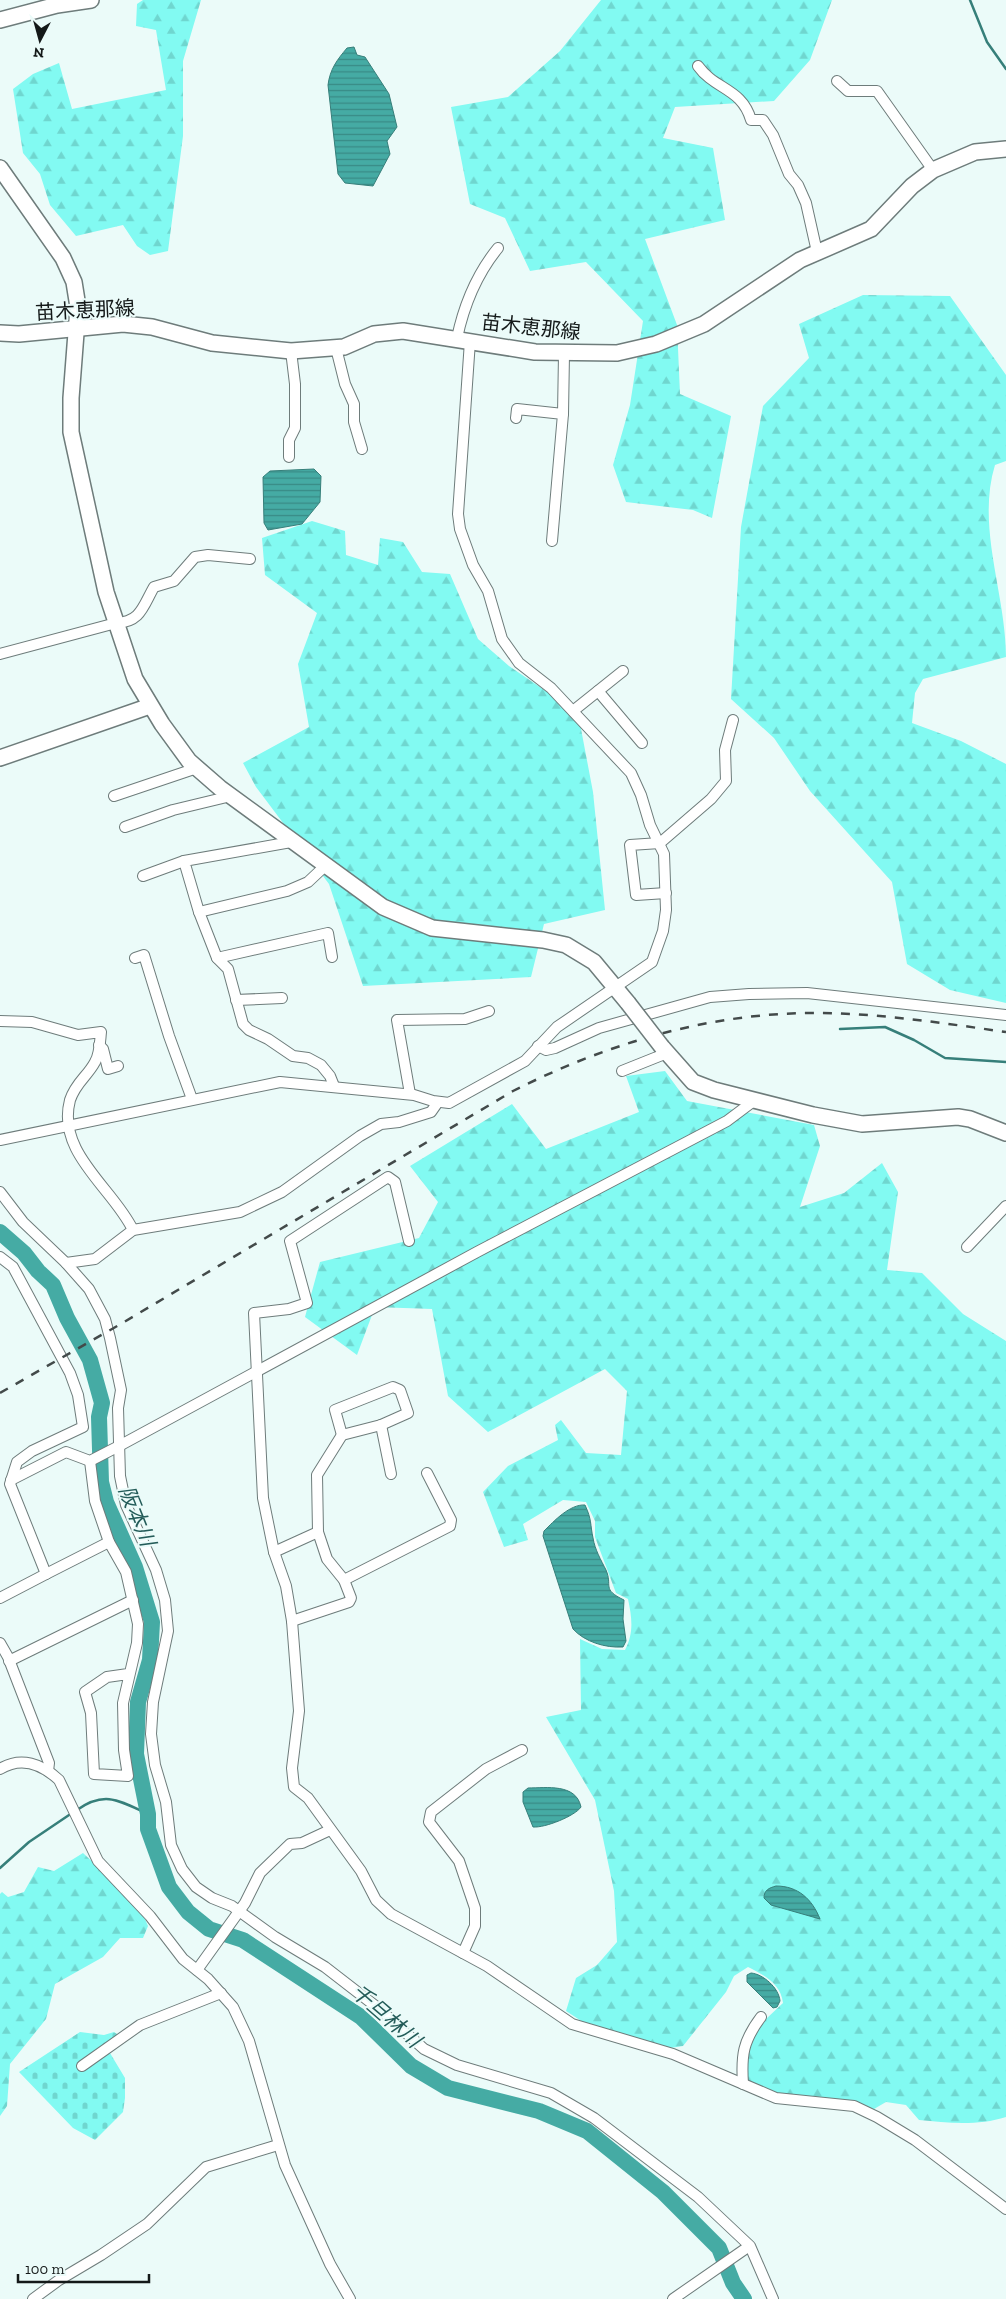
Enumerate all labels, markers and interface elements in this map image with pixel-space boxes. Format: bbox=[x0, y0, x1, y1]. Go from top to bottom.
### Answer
north arrow bbox=[15, 15, 65, 65]
text: N bbox=[32, 43, 45, 61]
street label: 苗木恵那線 bbox=[34, 295, 136, 325]
street label: 苗木恵那線 bbox=[480, 310, 582, 344]
water label: 阪本川 bbox=[114, 1482, 162, 1552]
water label: 千旦林川 bbox=[346, 1979, 428, 2054]
scale bar bbox=[18, 2252, 149, 2284]
text: 100 m bbox=[25, 2260, 64, 2278]

